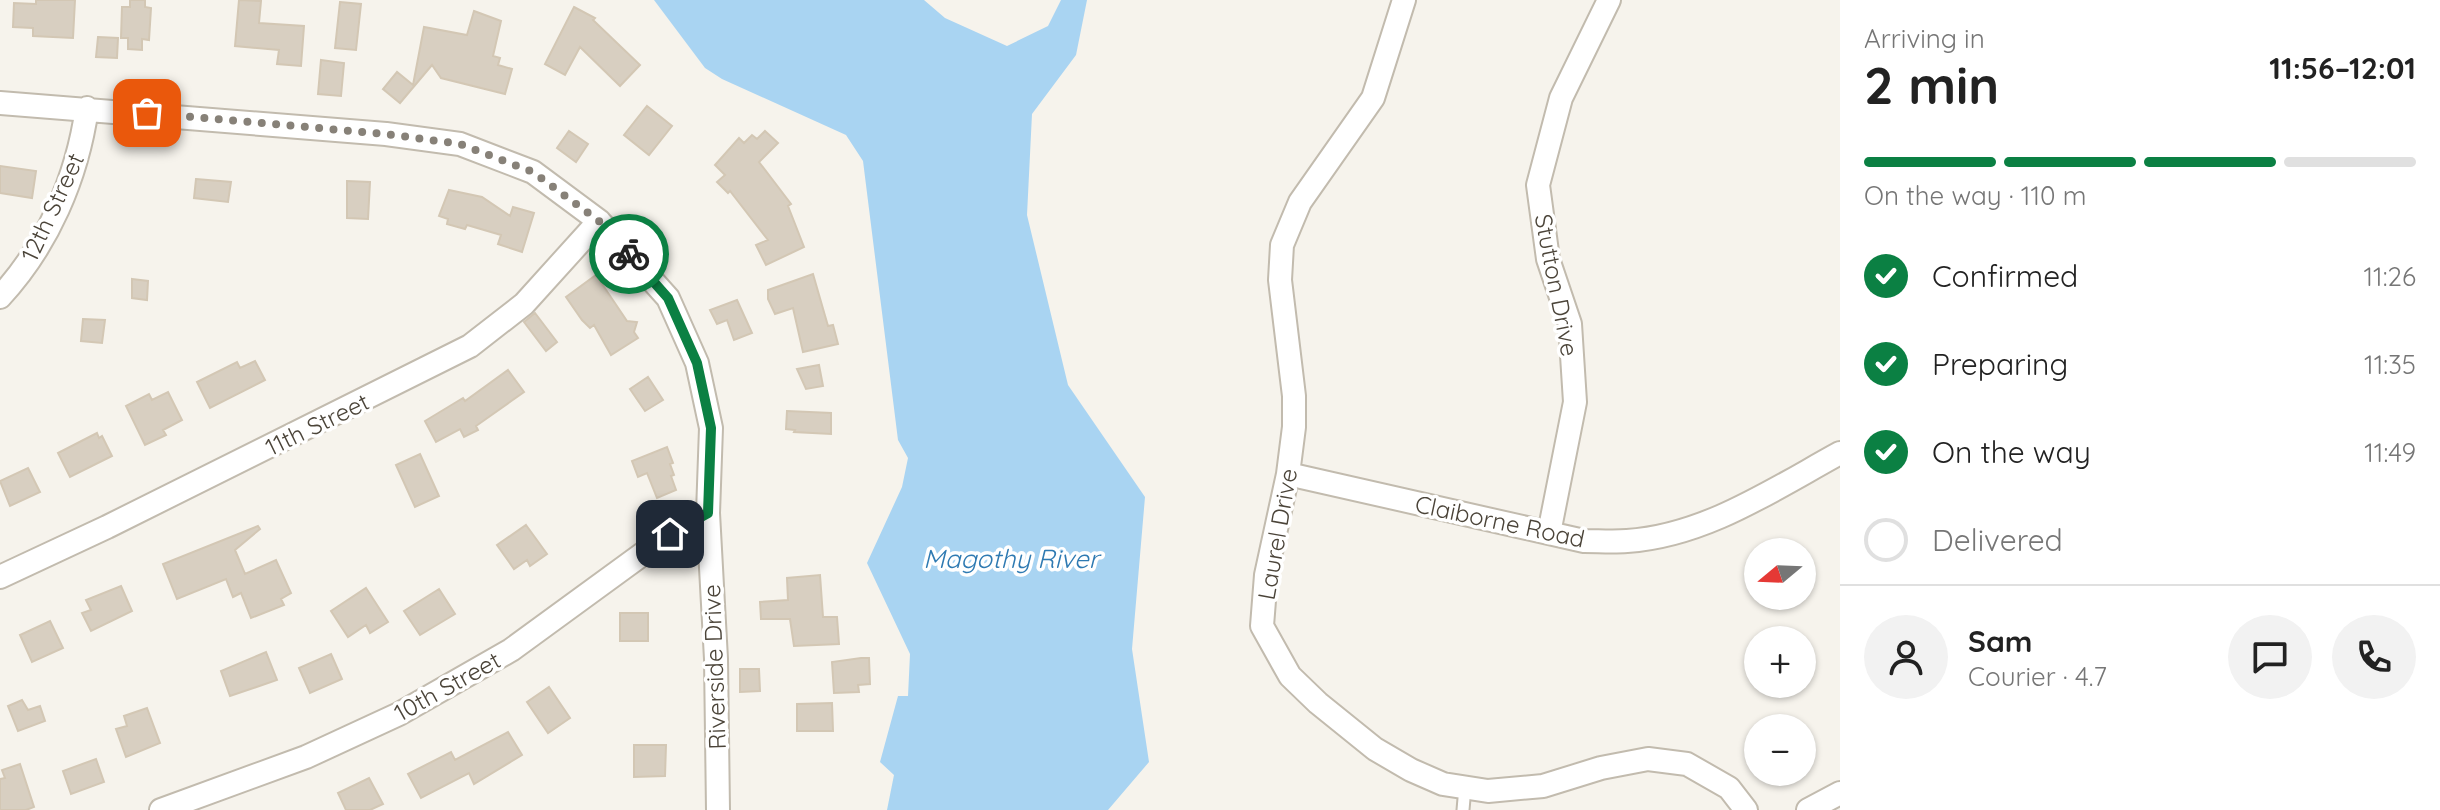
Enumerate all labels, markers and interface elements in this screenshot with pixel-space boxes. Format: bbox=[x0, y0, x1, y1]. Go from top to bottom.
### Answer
text: Arriving in bbox=[1864, 22, 1985, 55]
text: 11:56–12:01 bbox=[2269, 49, 2416, 87]
text: 2 min bbox=[1864, 52, 1999, 117]
pin bbox=[113, 79, 181, 147]
icon: bag bbox=[125, 91, 169, 135]
street label: 12th Street bbox=[14, 148, 90, 266]
text: On the way · 110 m bbox=[1864, 179, 2086, 212]
street label: Stutton Drive bbox=[1529, 211, 1585, 359]
courier bbox=[589, 214, 669, 294]
icon: bike bbox=[607, 232, 651, 276]
icon: check bbox=[1864, 254, 1908, 298]
text: Confirmed bbox=[1932, 257, 2078, 295]
text: 11:26 bbox=[2364, 260, 2416, 293]
icon: check bbox=[1864, 342, 1908, 386]
text: Preparing bbox=[1932, 345, 2068, 383]
text: 11:35 bbox=[2364, 348, 2416, 381]
street label: 11th Street bbox=[260, 386, 374, 462]
icon: check bbox=[1864, 430, 1908, 474]
text: On the way bbox=[1932, 433, 2091, 471]
text: 11:49 bbox=[2364, 436, 2416, 469]
street label: Laurel Drive bbox=[1251, 466, 1303, 602]
street label: Claiborne Road bbox=[1412, 488, 1588, 554]
pin bbox=[636, 500, 704, 568]
icon: home bbox=[648, 512, 692, 556]
text: Delivered bbox=[1932, 521, 2063, 559]
north arrow bbox=[1744, 538, 1816, 610]
map controls bbox=[1744, 538, 1816, 786]
water label: Magothy River bbox=[923, 542, 1102, 575]
street label: Riverside Drive bbox=[696, 584, 732, 750]
button: person bbox=[1864, 615, 1948, 699]
button: chat bbox=[2228, 615, 2312, 699]
button: phone bbox=[2332, 615, 2416, 699]
text: Sam bbox=[1968, 622, 2032, 660]
button: + bbox=[1744, 626, 1816, 698]
street label: 10th Street bbox=[389, 645, 505, 727]
text: Courier · 4.7 bbox=[1968, 660, 2107, 693]
button: − bbox=[1744, 714, 1816, 786]

